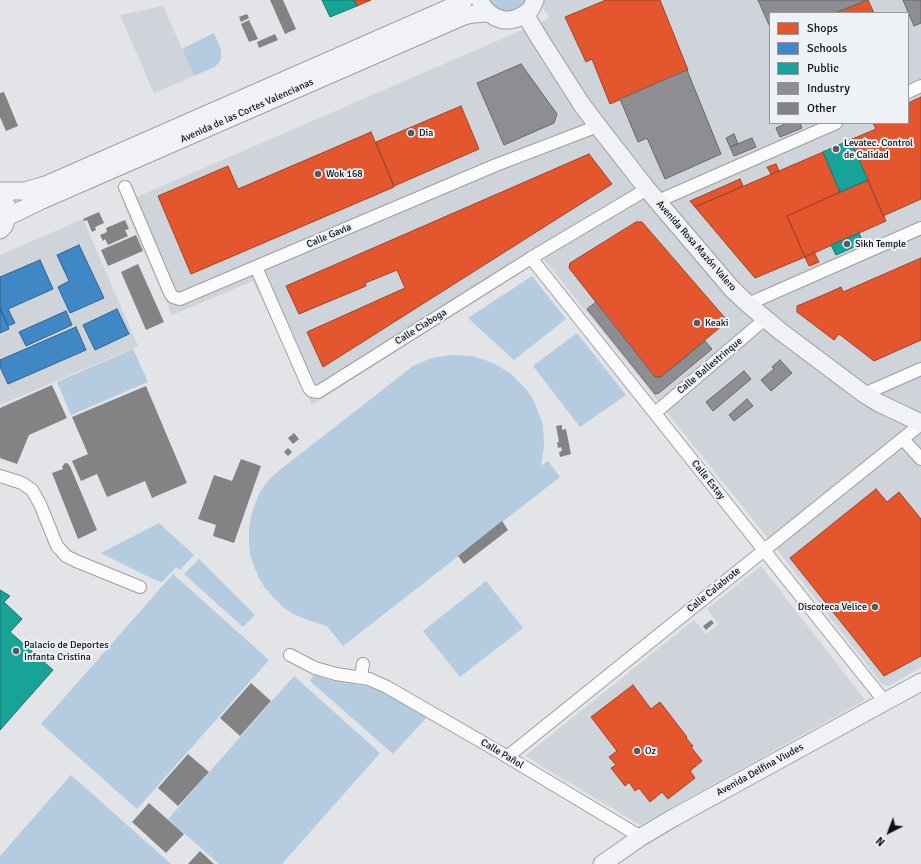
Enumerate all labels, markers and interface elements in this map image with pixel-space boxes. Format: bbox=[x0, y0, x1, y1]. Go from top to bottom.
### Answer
legend bbox=[769, 12, 909, 124]
text: Shops bbox=[807, 21, 838, 36]
text: Schools bbox=[807, 41, 847, 56]
text: Public bbox=[807, 61, 839, 76]
street label: Avenida de las Cortes Valencianas bbox=[179, 76, 315, 146]
text: Industry bbox=[807, 81, 850, 96]
text: Other bbox=[807, 101, 836, 116]
place label: Dia bbox=[419, 127, 433, 139]
marker: Dia bbox=[406, 128, 416, 138]
place label: Levatec. Control de Calidad bbox=[844, 137, 913, 160]
marker: Levatec. Control de Calidad bbox=[831, 144, 841, 154]
place label: Wok 168 bbox=[326, 168, 363, 180]
marker: Wok 168 bbox=[313, 169, 323, 179]
street label: Avenida Rosa Mazón Valero bbox=[653, 198, 739, 294]
street label: Calle Gavia bbox=[305, 221, 353, 251]
place label: Sikh Temple bbox=[855, 238, 906, 250]
marker: Sikh Temple bbox=[842, 239, 852, 249]
street label: Calle Ciaboga bbox=[393, 306, 449, 348]
place label: Keaki bbox=[705, 317, 729, 329]
marker: Keaki bbox=[692, 318, 702, 328]
street label: Calle Ballestrinque bbox=[675, 335, 745, 397]
street label: Calle Estay bbox=[689, 458, 727, 502]
street label: Calle Calabrote bbox=[685, 565, 743, 615]
place label: Discoteca Velice bbox=[798, 601, 867, 613]
marker: Discoteca Velice bbox=[870, 602, 880, 612]
place label: Palacio de Deportes Infanta Cristina bbox=[24, 639, 109, 662]
marker: Palacio de Deportes Infanta Cristina bbox=[11, 646, 21, 656]
street label: Calle Pañol bbox=[478, 736, 526, 772]
street label: Avenida Delfina Viudes bbox=[714, 741, 806, 799]
place label: Oz bbox=[645, 745, 656, 757]
marker: Oz bbox=[632, 746, 642, 756]
north arrow bbox=[869, 812, 909, 852]
text: N bbox=[873, 834, 888, 849]

